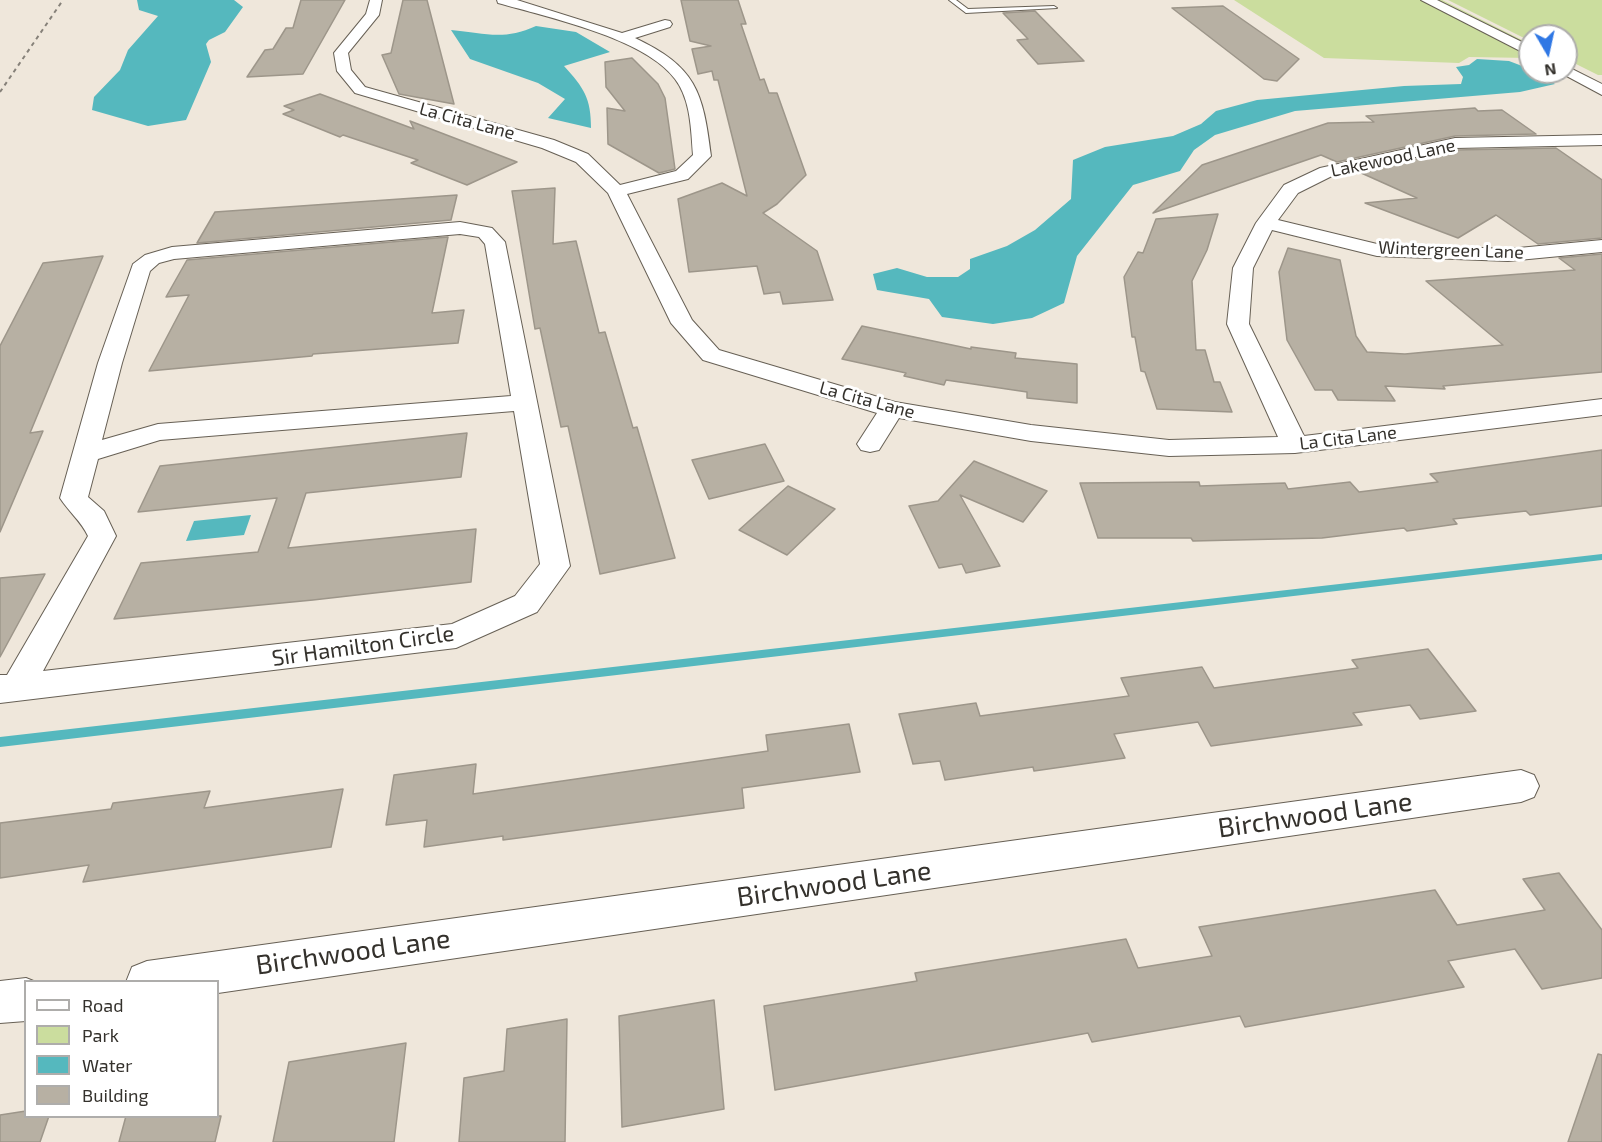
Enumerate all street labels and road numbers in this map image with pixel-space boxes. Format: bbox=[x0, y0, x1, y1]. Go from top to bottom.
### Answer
street label: La Cita Lane bbox=[417, 98, 517, 144]
street label: Lakewood Lane bbox=[1329, 134, 1457, 182]
street label: Wintergreen Lane bbox=[1378, 237, 1524, 263]
street label: La Cita Lane bbox=[817, 377, 917, 423]
street label: La Cita Lane bbox=[1298, 421, 1398, 455]
street label: Sir Hamilton Circle bbox=[270, 620, 456, 672]
street label: Birchwood Lane bbox=[1216, 785, 1414, 845]
street label: Birchwood Lane bbox=[735, 854, 933, 914]
street label: Birchwood Lane bbox=[254, 922, 452, 982]

